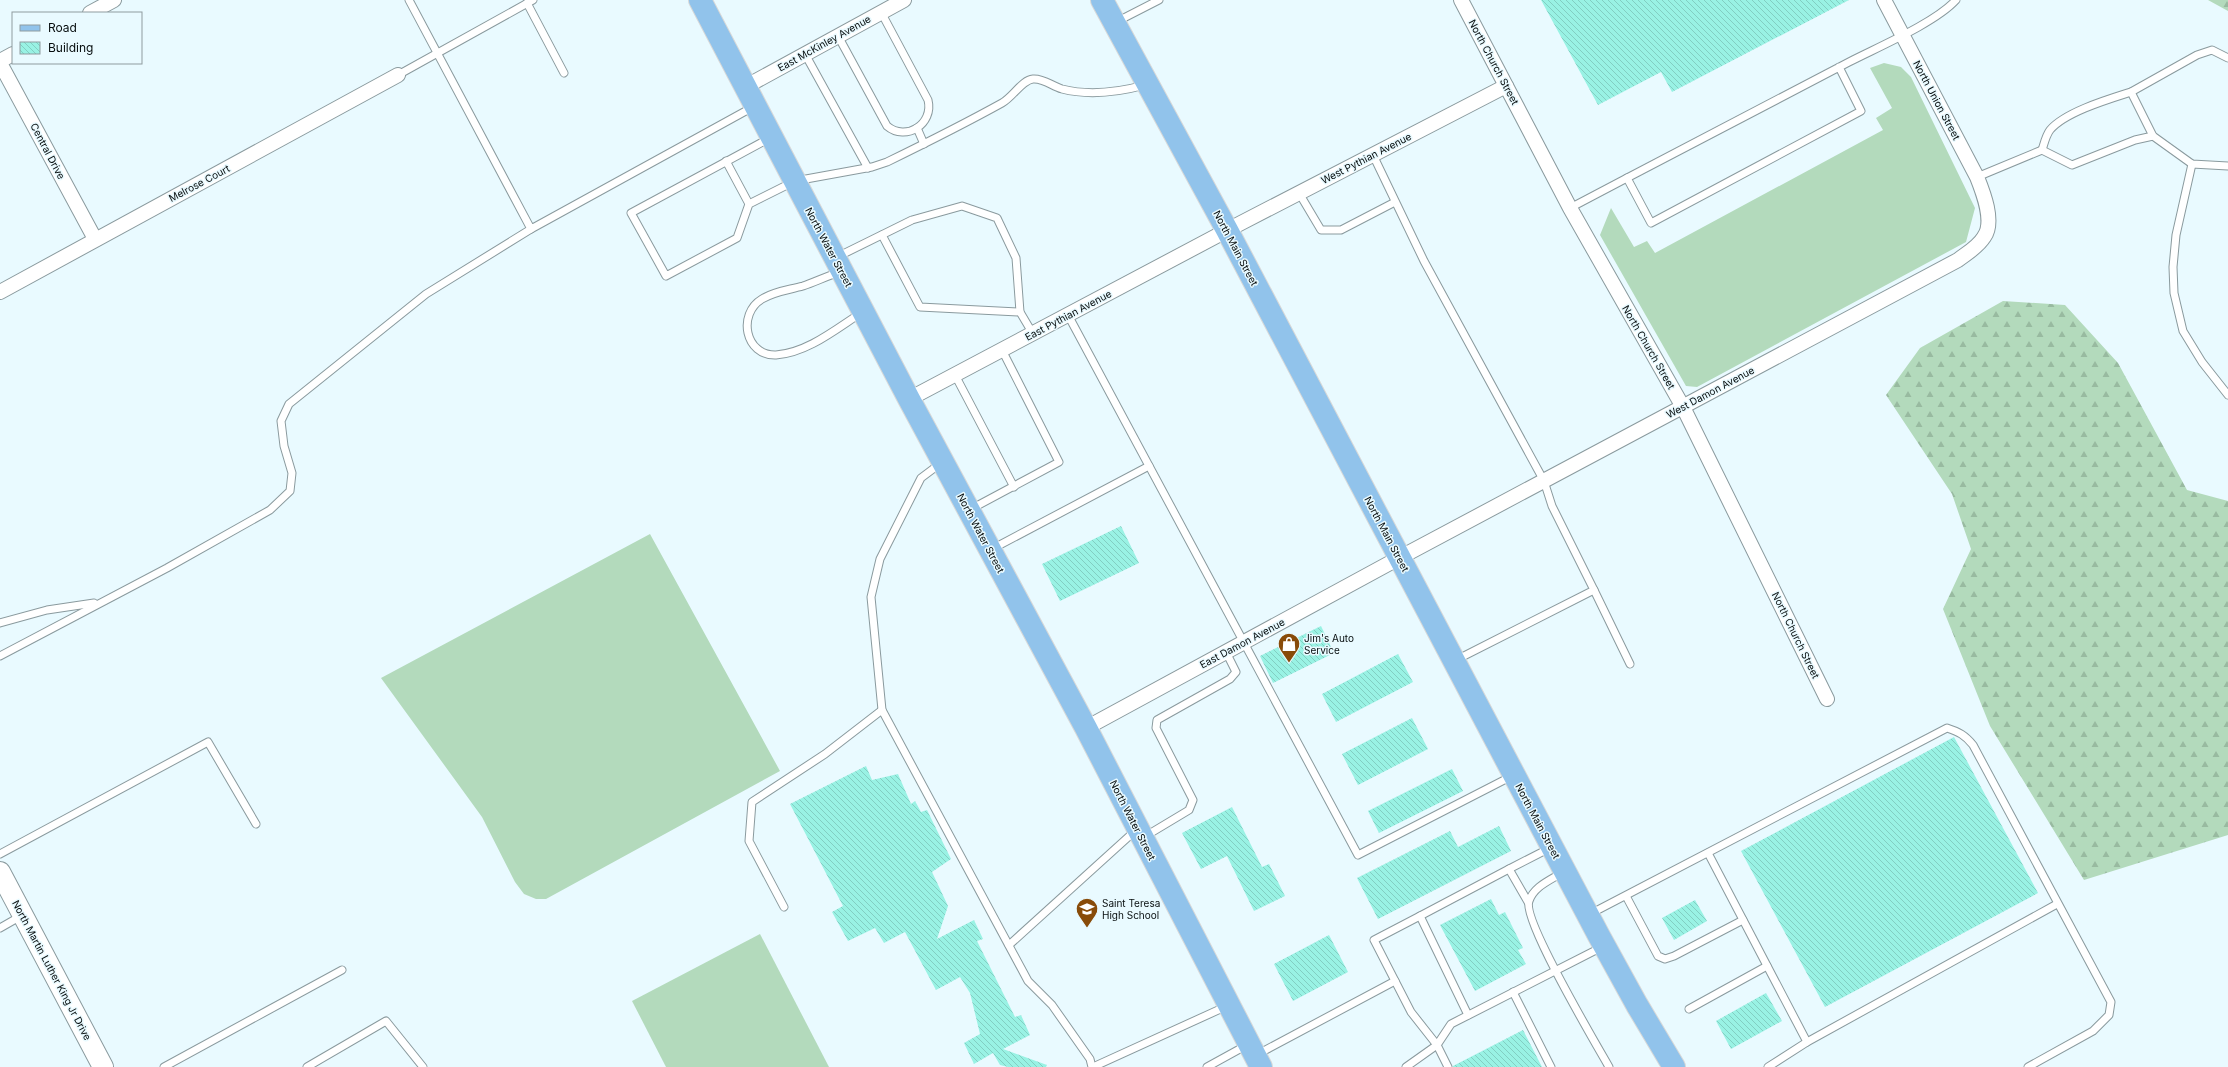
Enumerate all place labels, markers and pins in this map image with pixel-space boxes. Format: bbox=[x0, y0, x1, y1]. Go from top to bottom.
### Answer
shop icon: Jim's Auto Service bbox=[1276, 631, 1302, 664]
place label: Jim's Auto Service bbox=[1304, 632, 1354, 656]
school or university icon: Saint Teresa High School bbox=[1074, 896, 1100, 929]
place label: Saint Teresa High School bbox=[1102, 897, 1160, 921]

